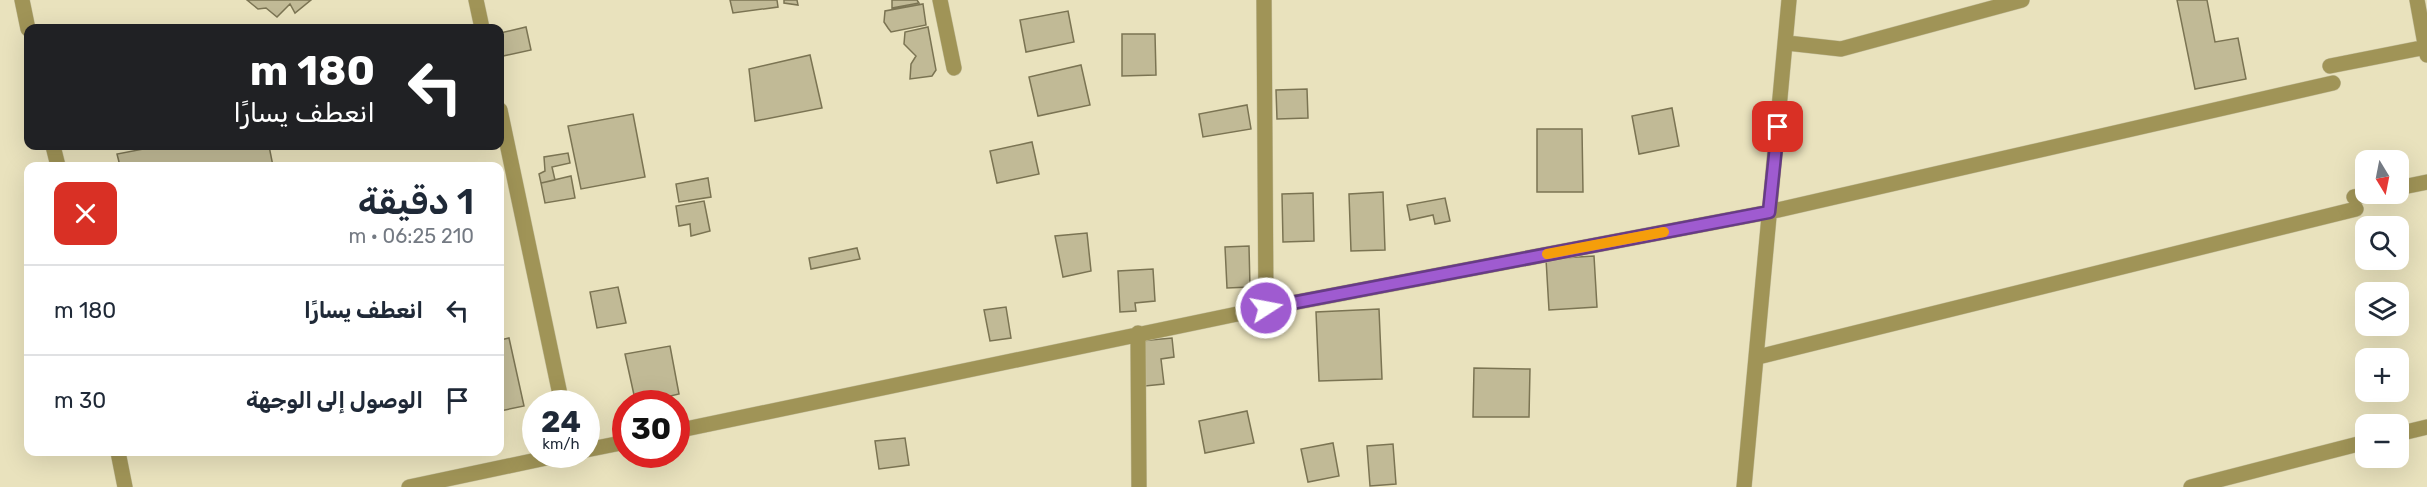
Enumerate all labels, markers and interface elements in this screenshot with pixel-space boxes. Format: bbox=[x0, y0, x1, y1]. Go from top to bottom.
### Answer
text: 180 m bbox=[250, 46, 375, 96]
icon: left bbox=[396, 48, 474, 126]
text: انعطف يسارًا bbox=[233, 97, 375, 129]
pin bbox=[1752, 101, 1803, 152]
icon: arrive bbox=[1761, 110, 1794, 143]
north arrow bbox=[2355, 150, 2409, 204]
map controls bbox=[2355, 150, 2409, 468]
text: 1 دقيقة bbox=[358, 180, 474, 223]
button: close bbox=[54, 182, 117, 245]
button: search bbox=[2355, 216, 2409, 270]
text: 210 m · 06:25 bbox=[348, 224, 474, 248]
position arrow bbox=[1234, 276, 1298, 340]
button: layers bbox=[2355, 282, 2409, 336]
icon: left bbox=[441, 294, 474, 327]
text: 180 m bbox=[54, 297, 116, 324]
text: انعطف يسارًا bbox=[304, 297, 423, 324]
button: + bbox=[2355, 348, 2409, 402]
icon: arrive bbox=[441, 384, 474, 417]
text: 30 m bbox=[54, 387, 106, 414]
text: الوصول إلى الوجهة bbox=[246, 387, 423, 414]
speed limit sign: 30 bbox=[612, 390, 690, 468]
text: 24 bbox=[541, 404, 581, 440]
button: − bbox=[2355, 414, 2409, 468]
text: km/h bbox=[542, 435, 580, 453]

